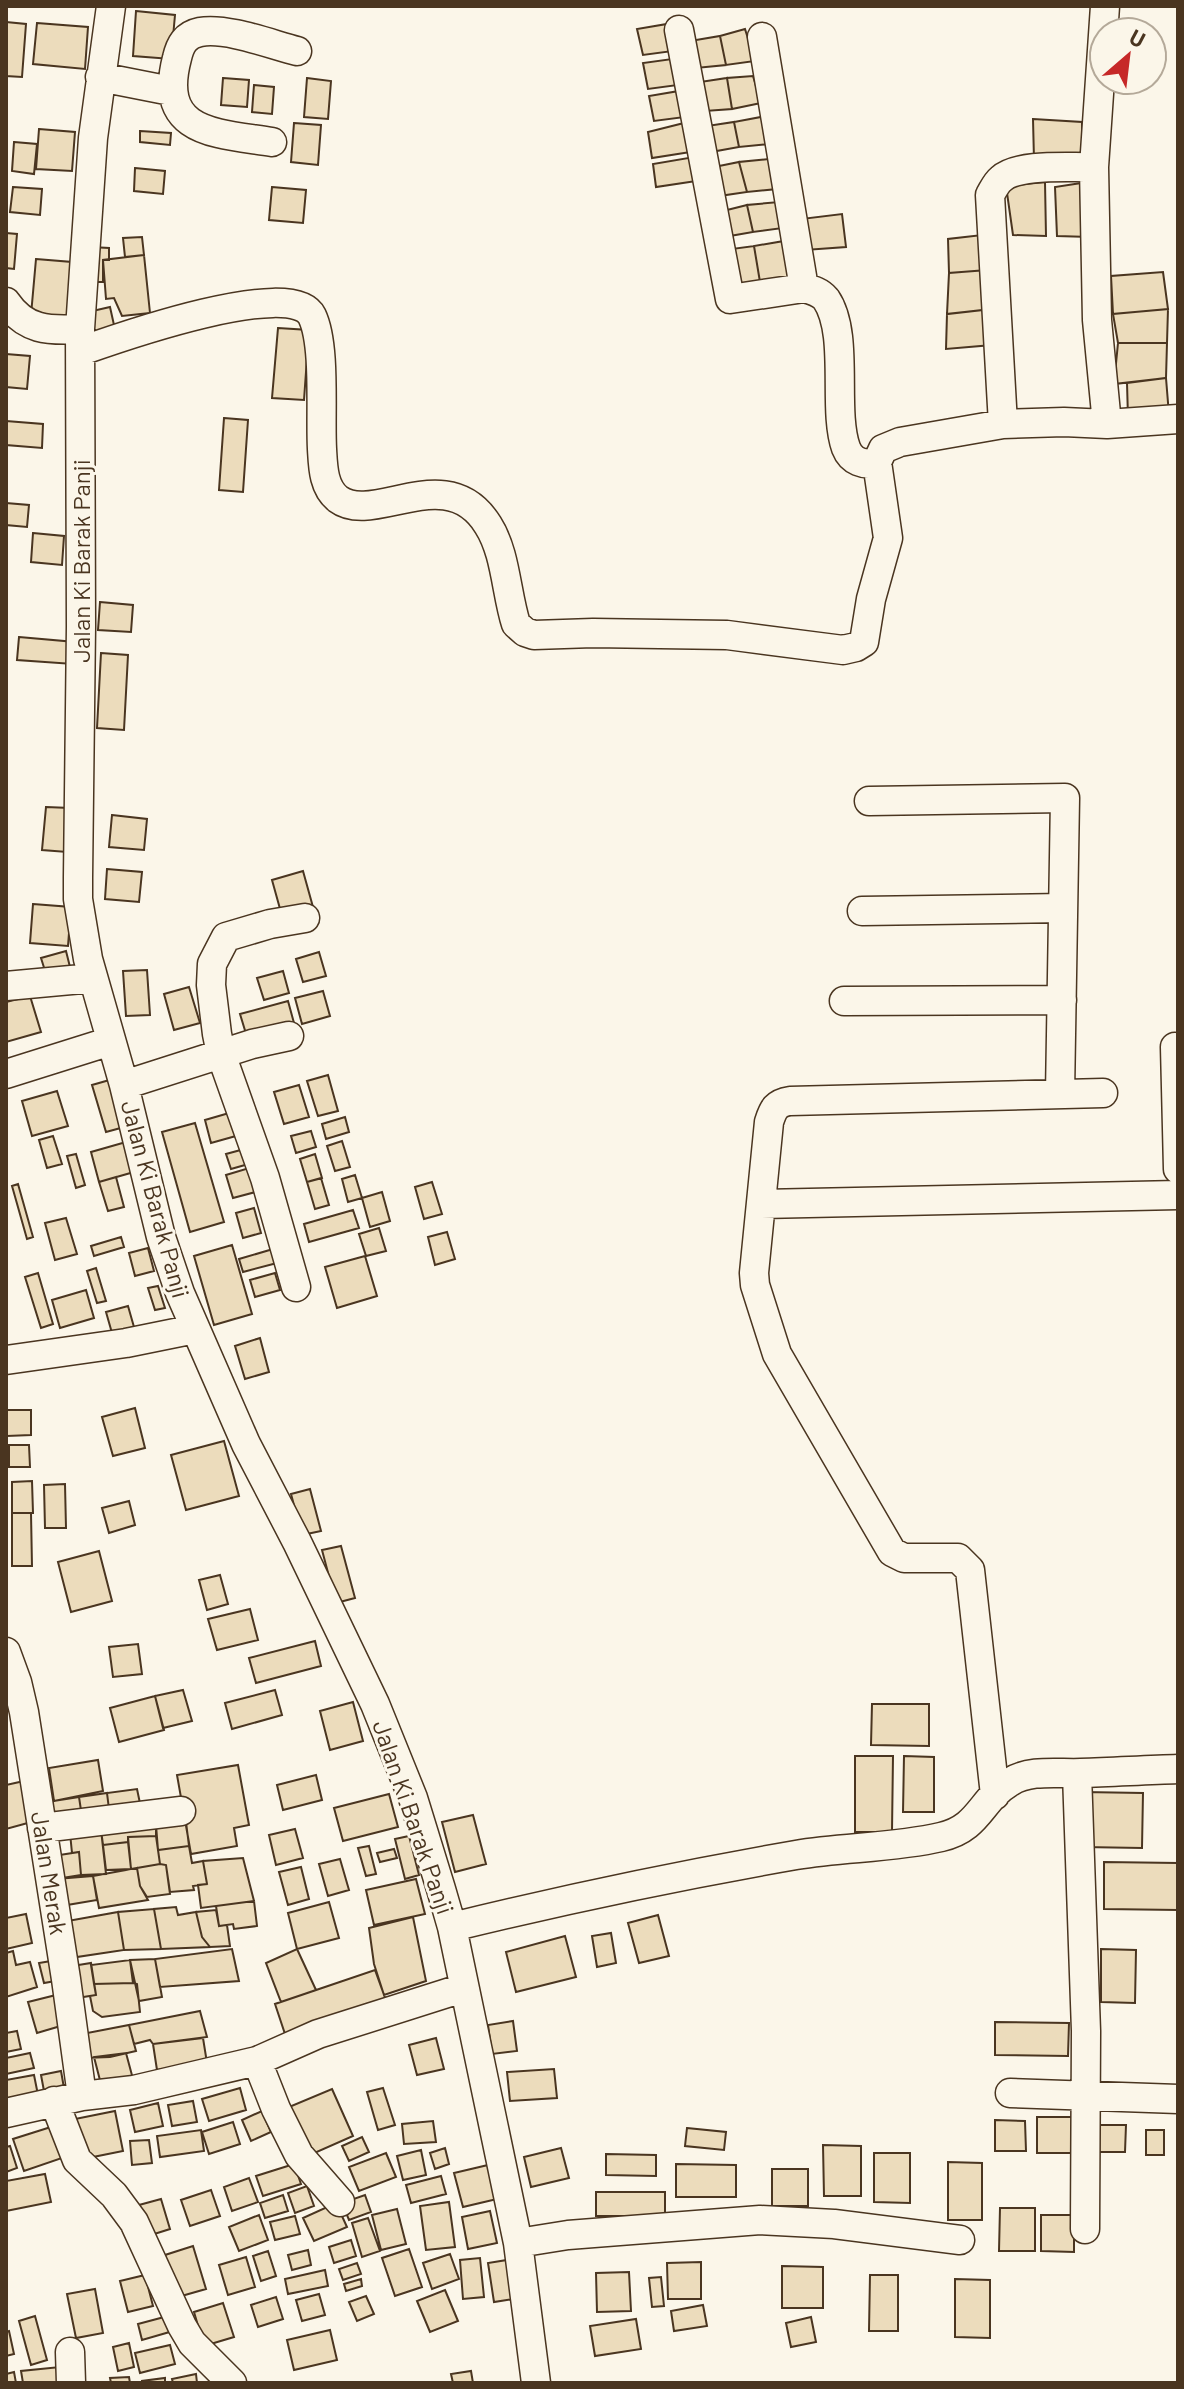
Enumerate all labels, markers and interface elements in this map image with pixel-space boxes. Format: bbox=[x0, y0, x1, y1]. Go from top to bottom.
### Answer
north arrow bbox=[1088, 16, 1168, 96]
text: U bbox=[1126, 23, 1150, 52]
street label: Jalan Ki Barak Panji bbox=[66, 459, 95, 663]
street label: Jalan Ki Barak Panji bbox=[116, 1097, 196, 1301]
street label: Jalan Ki Barak Panji bbox=[367, 1716, 461, 1918]
street label: Jalan Merak bbox=[26, 1809, 74, 1937]

